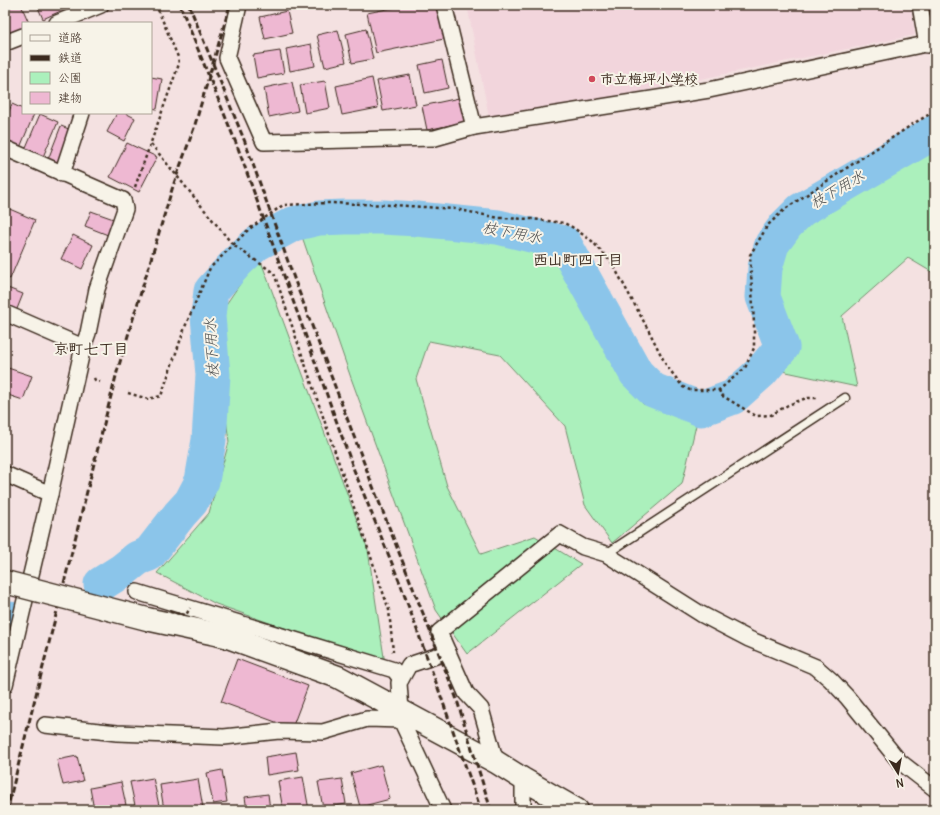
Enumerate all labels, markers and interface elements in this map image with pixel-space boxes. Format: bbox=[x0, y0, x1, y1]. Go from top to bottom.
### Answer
legend bbox=[22, 22, 152, 114]
text: 道路 bbox=[58, 30, 82, 45]
text: 鉄道 bbox=[58, 50, 82, 65]
text: 公園 bbox=[58, 70, 82, 85]
place label: 市立梅坪小学校 bbox=[600, 70, 698, 88]
marker: 市立梅坪小学校 bbox=[587, 74, 597, 84]
text: 建物 bbox=[58, 90, 82, 105]
water label: 枝下用水 bbox=[806, 166, 868, 212]
water label: 枝下用水 bbox=[481, 217, 543, 247]
district label: 西山町四丁目 bbox=[533, 250, 623, 269]
water label: 枝下用水 bbox=[200, 318, 222, 378]
district label: 京町七丁目 bbox=[53, 339, 129, 358]
north arrow bbox=[878, 753, 918, 793]
text: N bbox=[895, 775, 905, 790]

